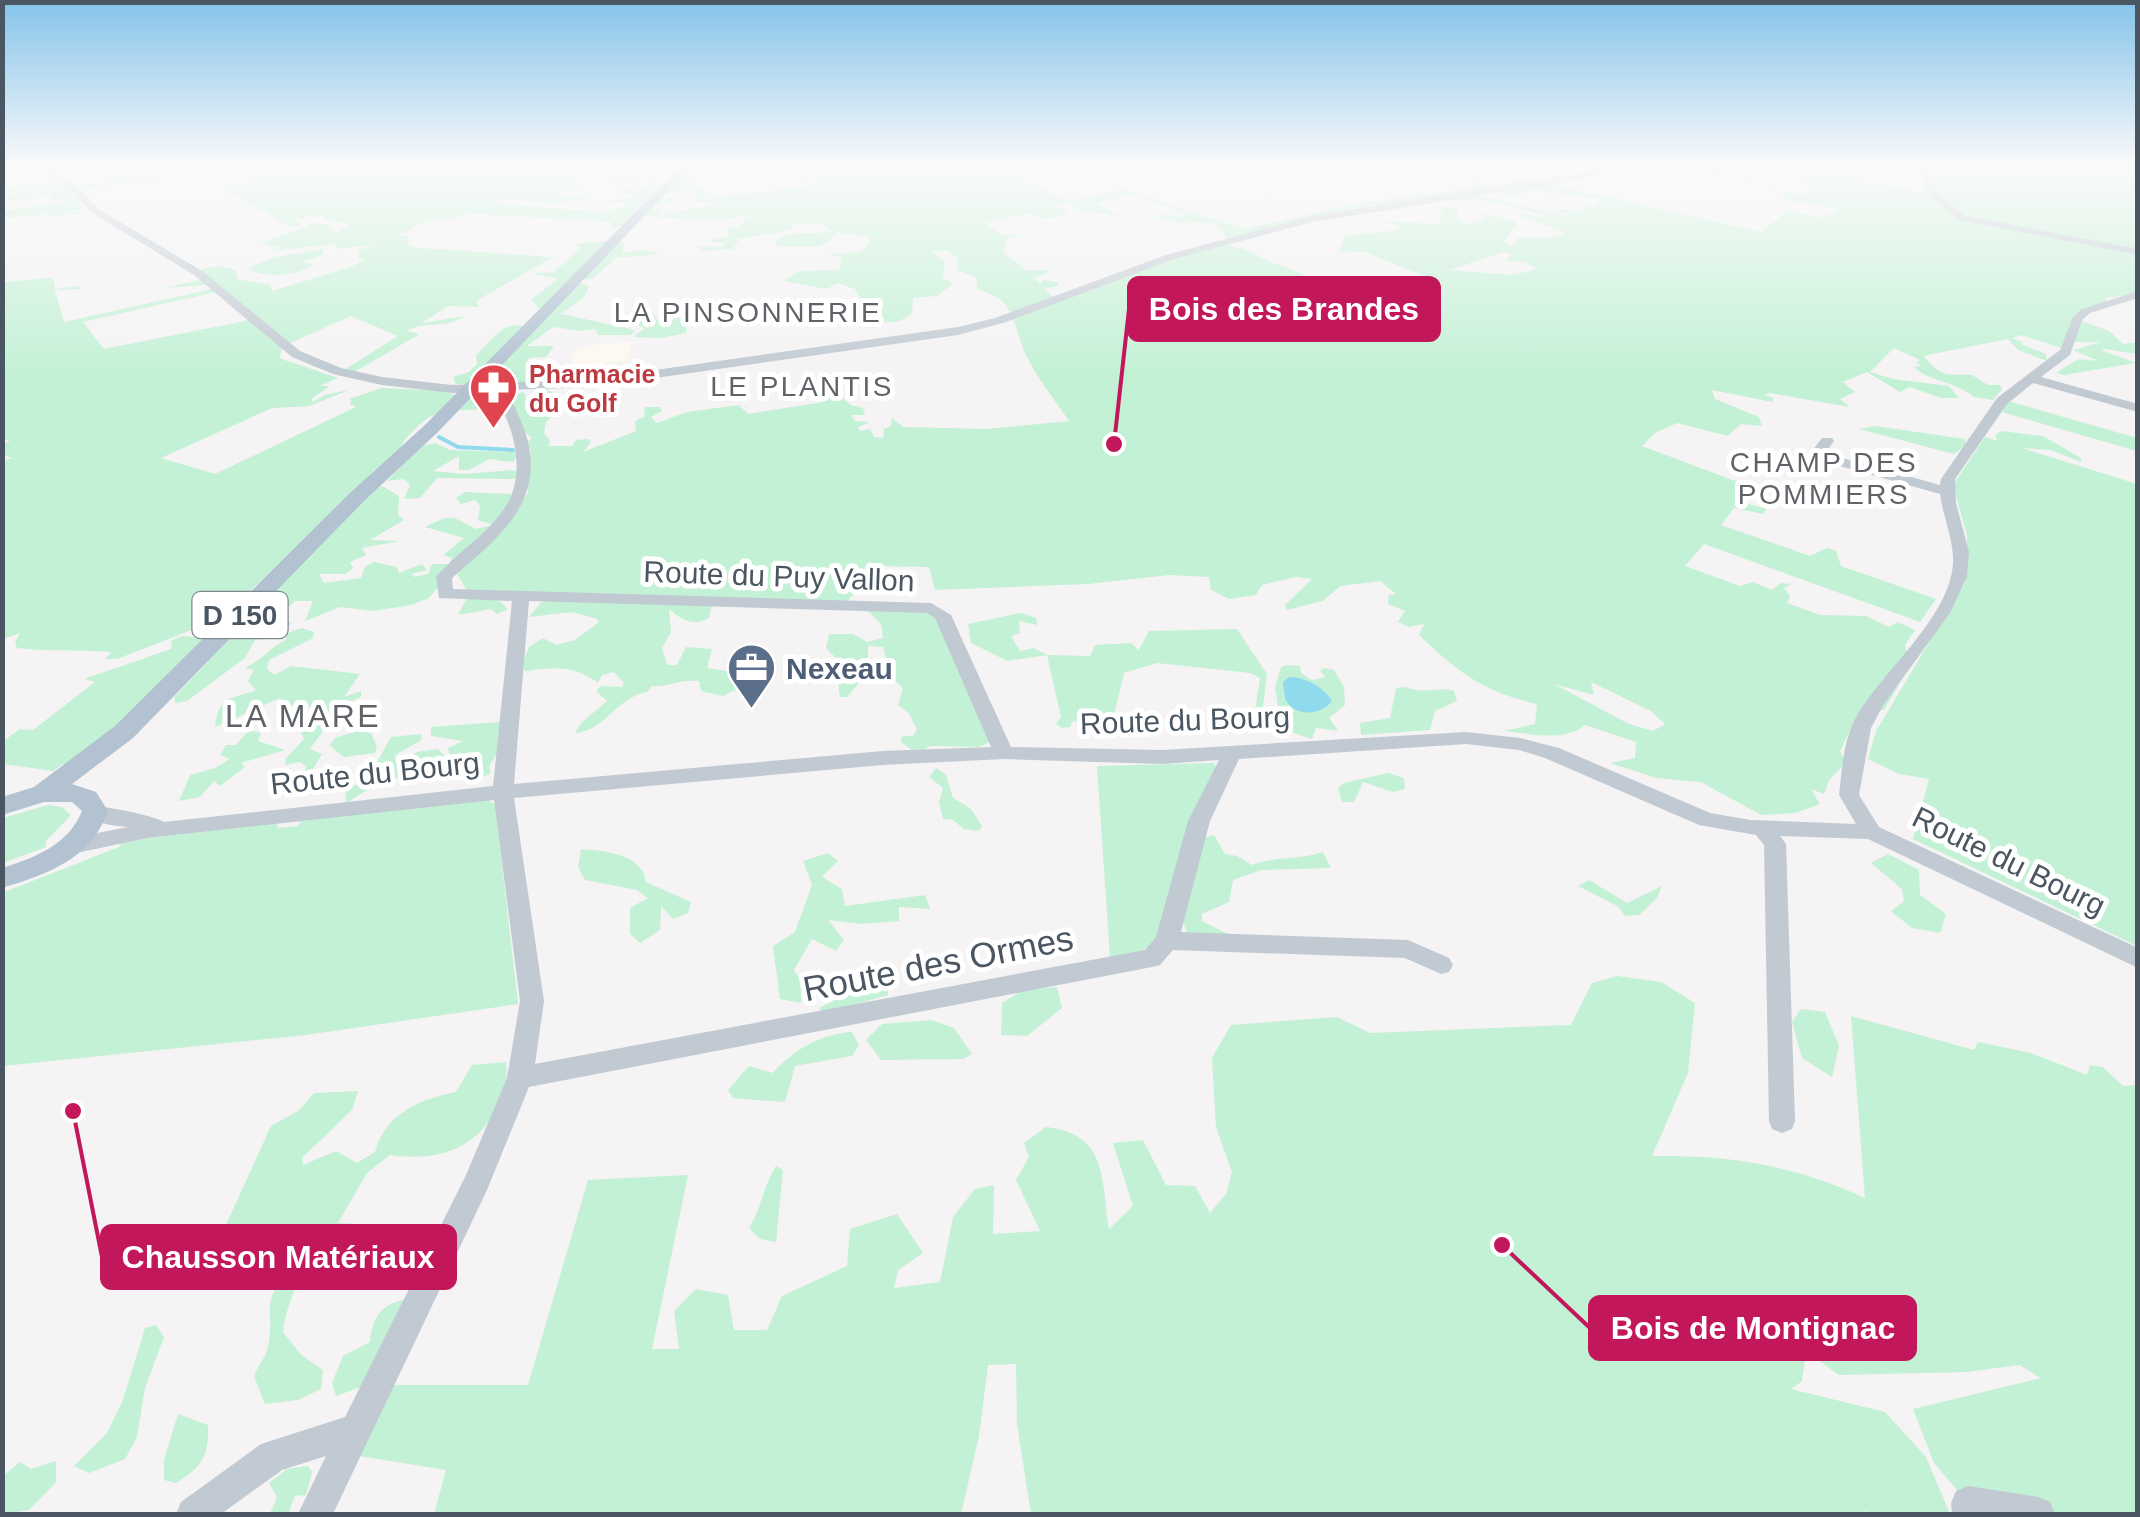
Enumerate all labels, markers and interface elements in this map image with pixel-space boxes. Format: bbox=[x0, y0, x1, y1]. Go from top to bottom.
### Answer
callout: Bois des Brandes bbox=[1129, 278, 1439, 340]
text: Bois des Brandes bbox=[1149, 291, 1419, 327]
district label: LA PINSONNERIE bbox=[614, 297, 882, 328]
place label: Pharmacie du Golf bbox=[529, 360, 656, 417]
pharmacy icon: Pharmacie du Golf bbox=[468, 362, 520, 430]
district label: LE PLANTIS bbox=[710, 371, 894, 402]
district label: CHAMP DES POMMIERS bbox=[1730, 447, 1918, 510]
street label: Route du Puy Vallon bbox=[643, 555, 915, 597]
road number: D 150 bbox=[192, 592, 288, 638]
office icon: Nexeau bbox=[725, 642, 777, 710]
place label: Nexeau bbox=[786, 652, 893, 685]
district label: LA MARE bbox=[225, 698, 381, 734]
street label: Route du Bourg bbox=[1079, 700, 1291, 740]
street label: Route du Bourg bbox=[269, 746, 481, 800]
street label: Route du Bourg bbox=[1907, 800, 2111, 922]
street label: Route des Ormes bbox=[800, 918, 1076, 1008]
callout: Chausson Matériaux bbox=[102, 1226, 455, 1288]
text: Chausson Matériaux bbox=[122, 1239, 435, 1275]
callout: Bois de Montignac bbox=[1590, 1297, 1915, 1359]
text: Bois de Montignac bbox=[1611, 1310, 1895, 1346]

